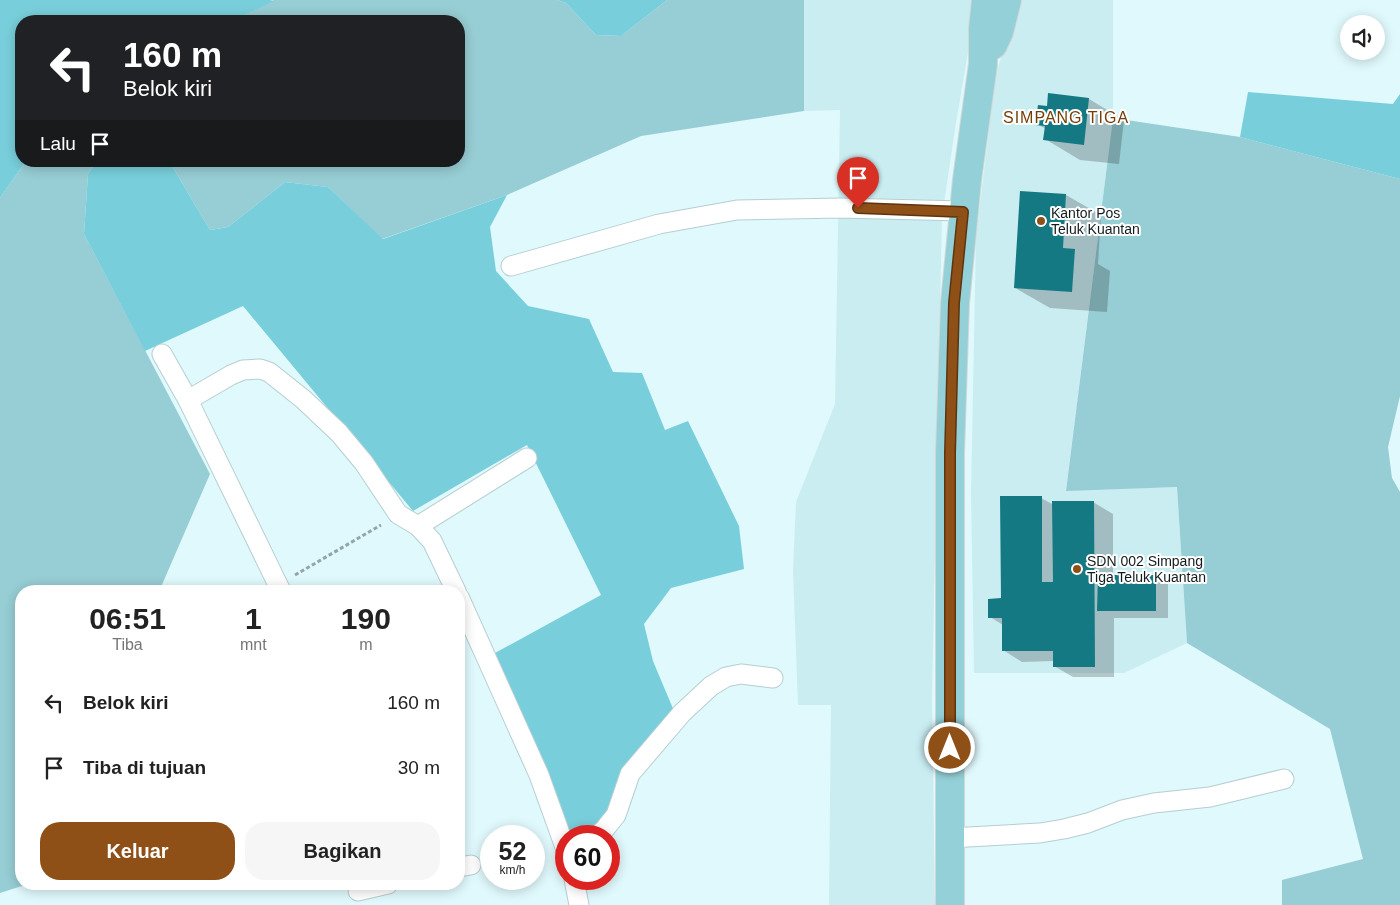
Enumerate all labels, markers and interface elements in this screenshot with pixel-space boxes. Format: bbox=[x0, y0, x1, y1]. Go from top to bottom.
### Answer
map controls bbox=[1340, 15, 1385, 60]
button: sound bbox=[1340, 15, 1385, 60]
icon: left bbox=[40, 35, 105, 100]
text: 160 m bbox=[123, 35, 222, 74]
text: Belok kiri bbox=[123, 76, 212, 101]
district label: SIMPANG TIGA bbox=[1003, 109, 1129, 126]
icon: arrive bbox=[86, 130, 114, 158]
text: Lalu bbox=[40, 133, 76, 154]
pin bbox=[837, 157, 879, 208]
icon: arrive bbox=[844, 164, 872, 192]
place label: Kantor Pos Teluk Kuantan bbox=[1051, 205, 1140, 237]
marker: Kantor Pos Teluk Kuantan bbox=[1035, 215, 1047, 227]
place label: SDN 002 Simpang Tiga Teluk Kuantan bbox=[1087, 553, 1206, 585]
marker: SDN 002 Simpang Tiga Teluk Kuantan bbox=[1071, 563, 1083, 575]
text: 06:51 bbox=[89, 602, 166, 635]
text: 1 bbox=[245, 602, 262, 635]
text: 190 bbox=[341, 602, 391, 635]
text: Tiba bbox=[112, 636, 143, 653]
text: mnt bbox=[240, 636, 267, 653]
text: m bbox=[359, 636, 372, 653]
icon: left bbox=[40, 689, 68, 717]
text: Belok kiri bbox=[83, 692, 169, 713]
text: 160 m bbox=[387, 692, 440, 713]
position arrow bbox=[923, 721, 975, 773]
icon: arrive bbox=[40, 754, 68, 782]
text: Tiba di tujuan bbox=[83, 757, 206, 778]
text: 30 m bbox=[398, 757, 440, 778]
button: Keluar bbox=[40, 822, 235, 880]
button: Bagikan bbox=[245, 822, 440, 880]
speed limit sign: 60 bbox=[555, 825, 620, 890]
text: 52 bbox=[499, 837, 526, 865]
text: km/h bbox=[499, 863, 526, 877]

